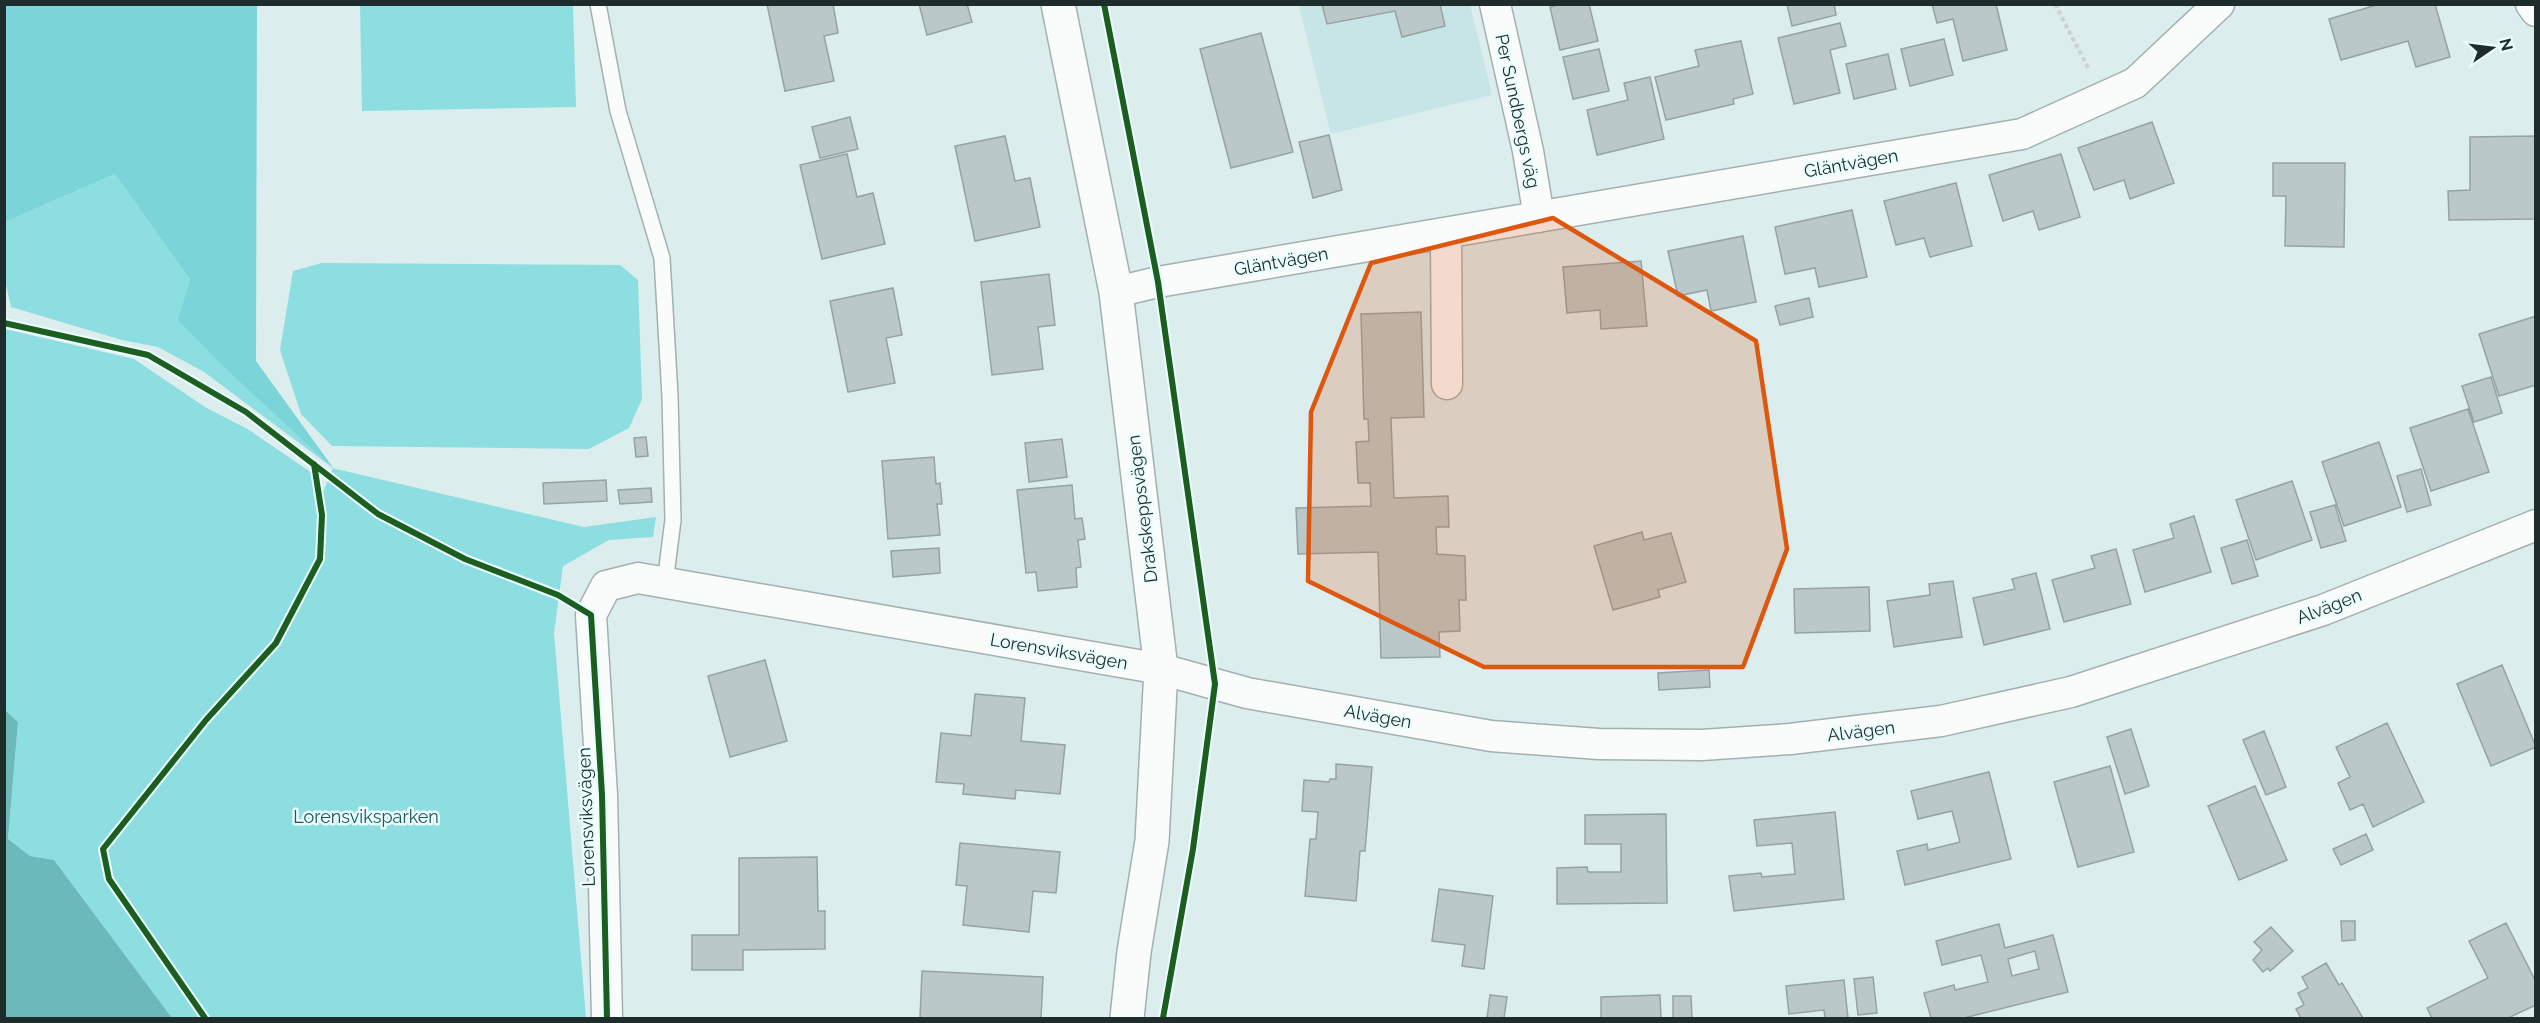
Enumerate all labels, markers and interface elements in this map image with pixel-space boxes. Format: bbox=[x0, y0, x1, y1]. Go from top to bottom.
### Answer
north arrow bbox=[2462, 18, 2522, 78]
street label: Per Sundbergs väg bbox=[1491, 32, 1545, 190]
text: N bbox=[2495, 36, 2517, 53]
street label: Gläntvägen bbox=[1802, 144, 1900, 182]
street label: Gläntvägen bbox=[1232, 242, 1330, 280]
street label: Drakskeppsvägen bbox=[1123, 434, 1161, 584]
street label: Alvägen bbox=[2293, 584, 2365, 628]
street label: Lorensviksvägen bbox=[988, 629, 1130, 673]
street label: Alvägen bbox=[1343, 700, 1413, 732]
street label: Alvägen bbox=[1826, 716, 1896, 746]
street label: Lorensviksvägen bbox=[573, 747, 599, 887]
park label: Lorensviksparken bbox=[293, 806, 439, 827]

